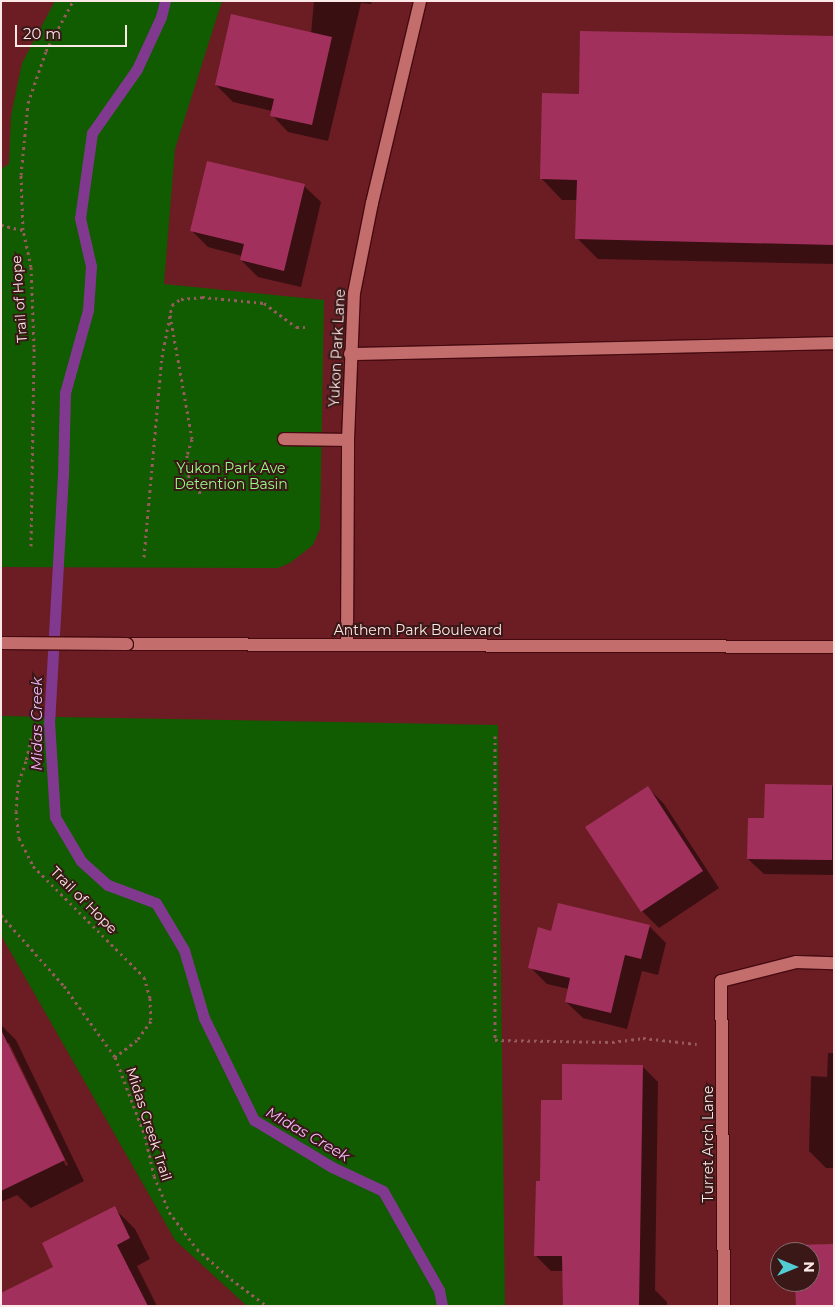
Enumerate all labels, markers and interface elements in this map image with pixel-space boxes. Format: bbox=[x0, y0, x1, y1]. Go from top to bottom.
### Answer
scale bar bbox=[18, 15, 130, 47]
text: 20 m bbox=[23, 24, 61, 43]
street label: Trail of Hope bbox=[8, 255, 30, 343]
street label: Yukon Park Lane bbox=[326, 289, 348, 407]
park label: Yukon Park Ave Detention Basin bbox=[174, 460, 288, 492]
street label: Anthem Park Boulevard bbox=[334, 622, 502, 638]
water label: Midas Creek bbox=[28, 677, 46, 771]
street label: Trail of Hope bbox=[47, 863, 121, 937]
street label: Midas Creek Trail bbox=[123, 1065, 175, 1183]
street label: Turret Arch Lane bbox=[700, 1086, 716, 1202]
water label: Midas Creek bbox=[263, 1103, 353, 1165]
north arrow bbox=[770, 1242, 820, 1292]
text: N bbox=[800, 1261, 818, 1273]

